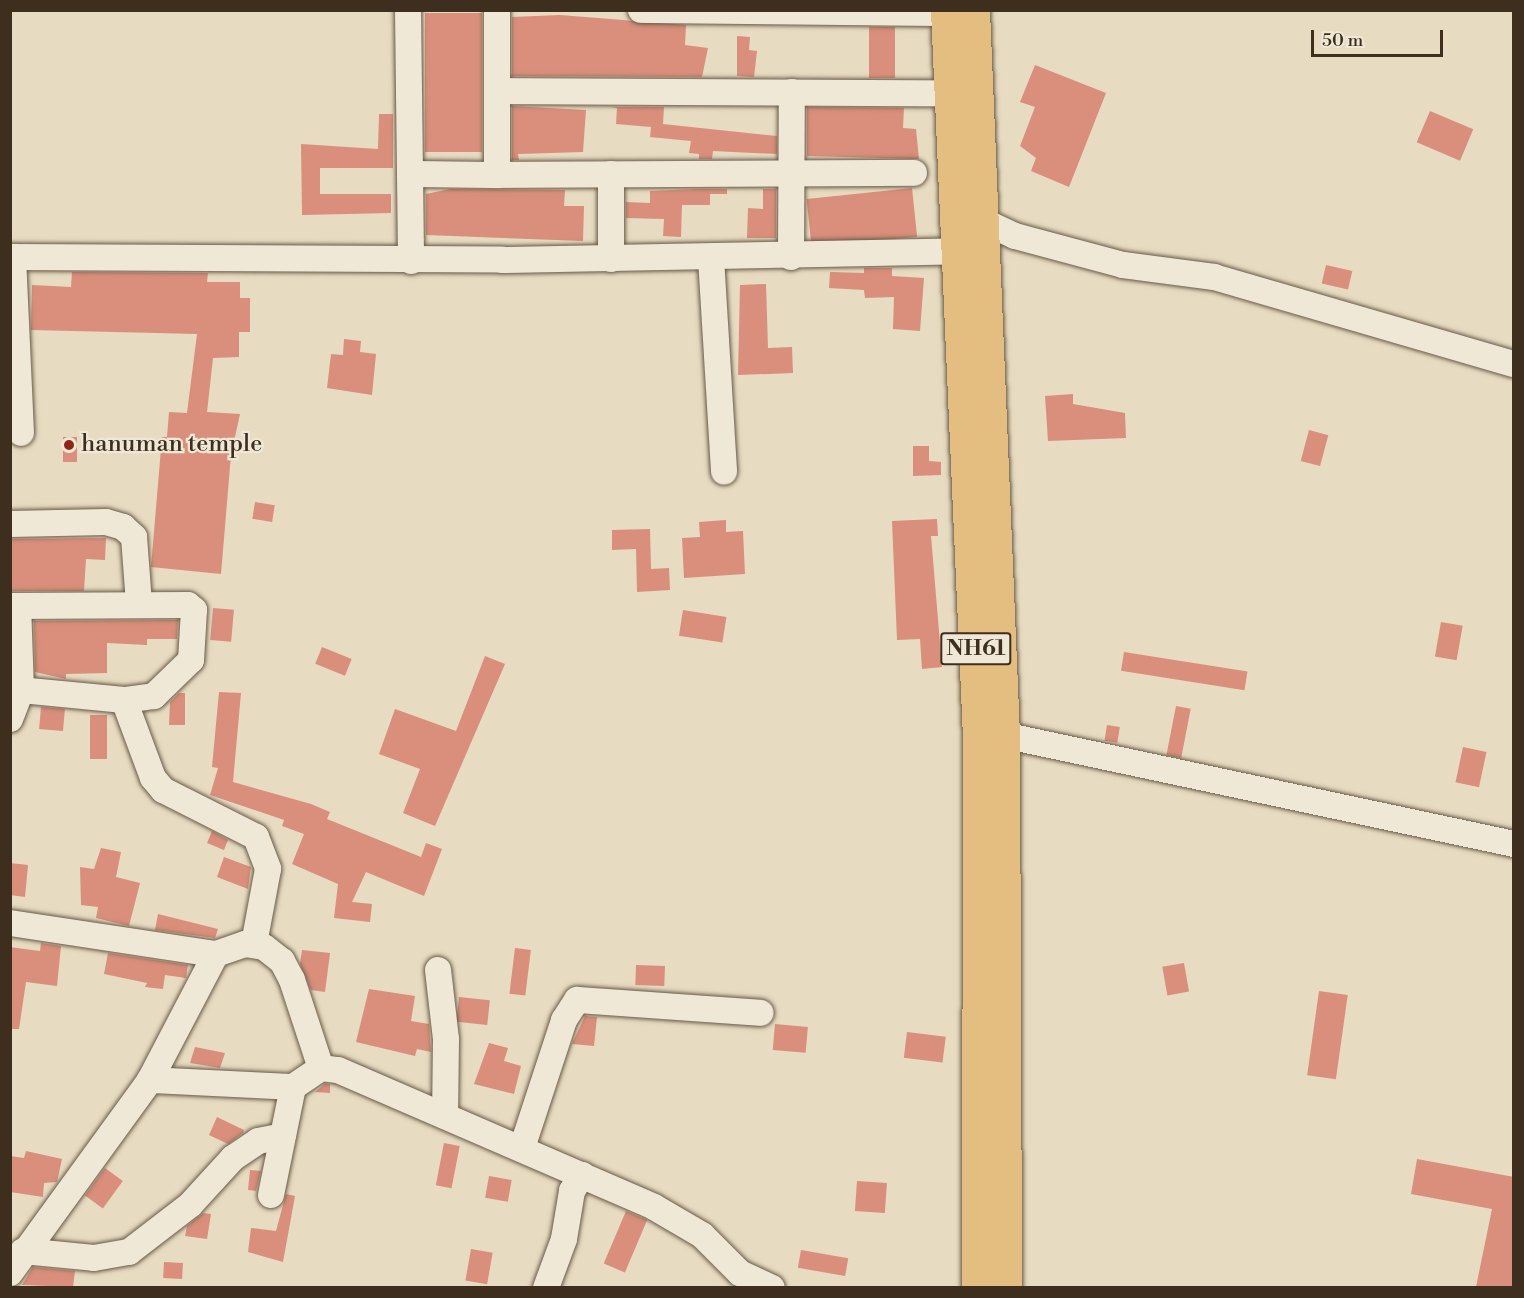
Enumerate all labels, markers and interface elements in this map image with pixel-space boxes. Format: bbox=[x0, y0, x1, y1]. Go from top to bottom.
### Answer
scale bar bbox=[1314, 18, 1446, 56]
text: 50 m bbox=[1322, 29, 1363, 52]
place label: hanuman temple bbox=[81, 431, 262, 459]
marker: hanuman temple bbox=[62, 438, 76, 452]
road number: NH61 bbox=[940, 630, 1012, 668]

